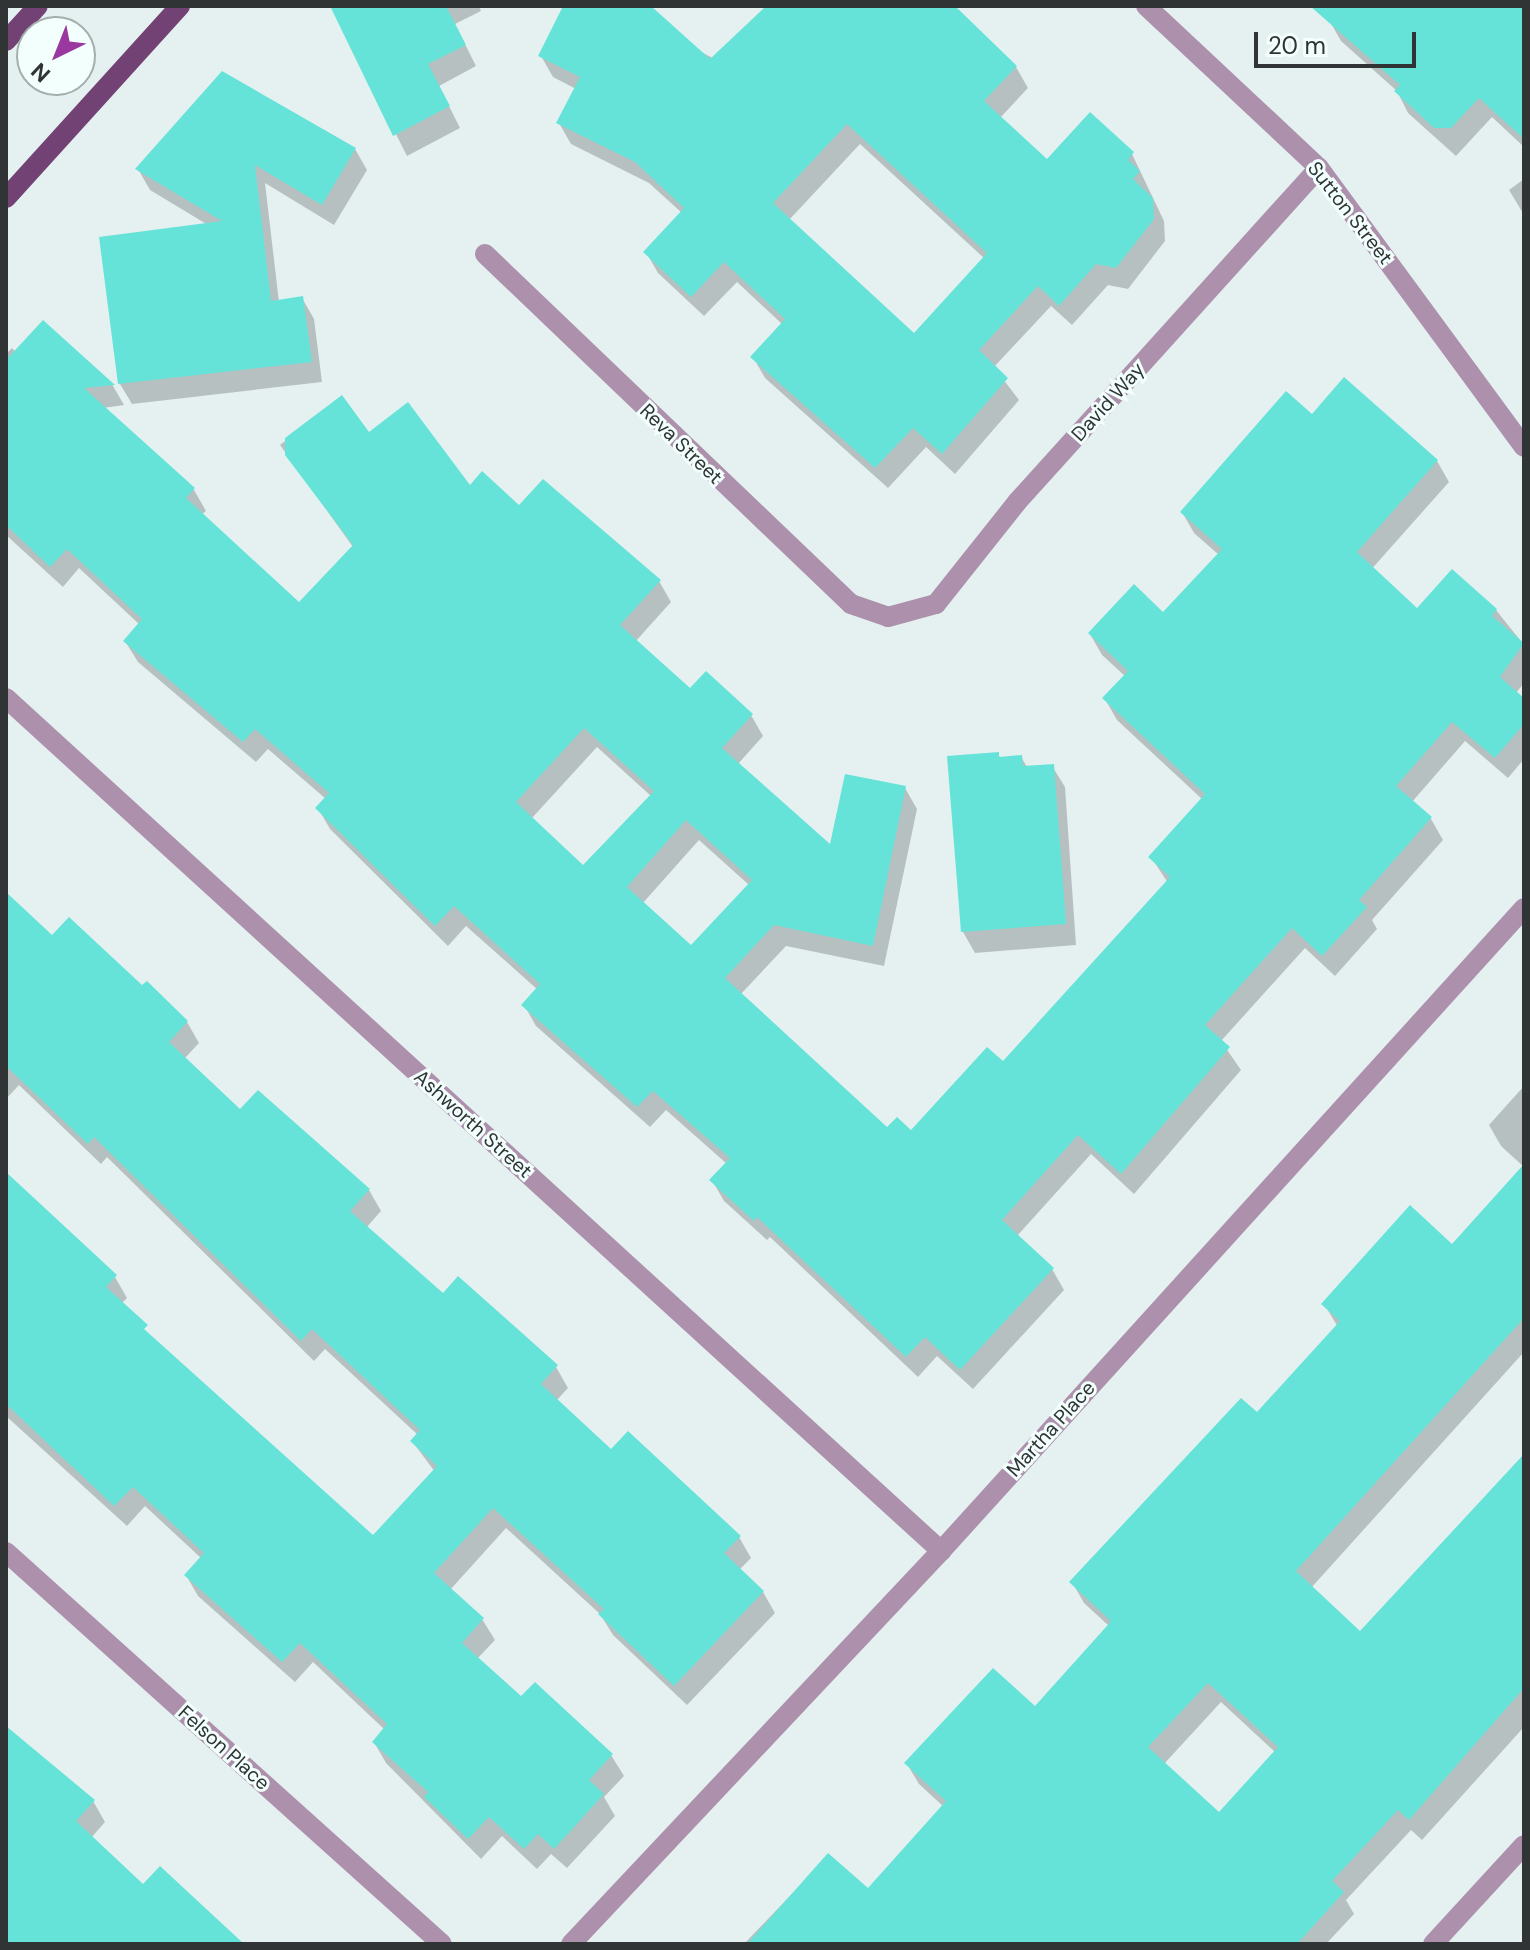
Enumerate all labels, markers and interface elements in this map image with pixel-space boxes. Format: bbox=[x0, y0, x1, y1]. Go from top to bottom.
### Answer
north arrow bbox=[16, 16, 96, 96]
scale bar bbox=[1258, 16, 1420, 66]
text: 20 m bbox=[1268, 30, 1326, 61]
text: N bbox=[25, 56, 56, 89]
street label: Sutton Street bbox=[1302, 157, 1398, 269]
street label: David Way bbox=[1066, 358, 1150, 446]
street label: Reva Street bbox=[635, 399, 727, 489]
street label: Ashworth Street bbox=[409, 1065, 537, 1183]
street label: Martha Place bbox=[1002, 1376, 1100, 1482]
street label: Felson Place bbox=[173, 1701, 275, 1795]

